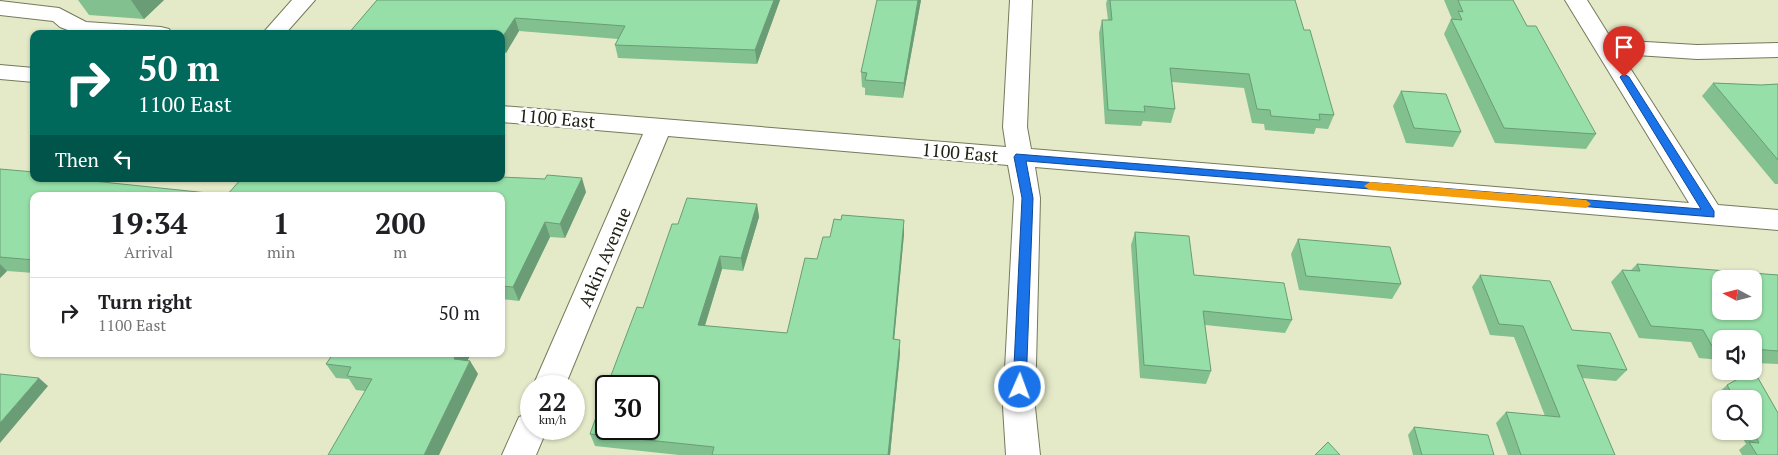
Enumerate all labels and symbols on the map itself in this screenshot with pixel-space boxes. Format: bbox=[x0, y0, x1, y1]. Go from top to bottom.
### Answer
pin bbox=[1603, 26, 1645, 77]
street label: 1100 East bbox=[518, 103, 597, 133]
street label: 1100 East bbox=[921, 137, 1000, 167]
street label: Atkin Avenue bbox=[572, 203, 636, 311]
north arrow bbox=[1712, 270, 1762, 320]
position arrow bbox=[993, 360, 1045, 412]
speed limit sign: 30 bbox=[595, 375, 660, 440]

